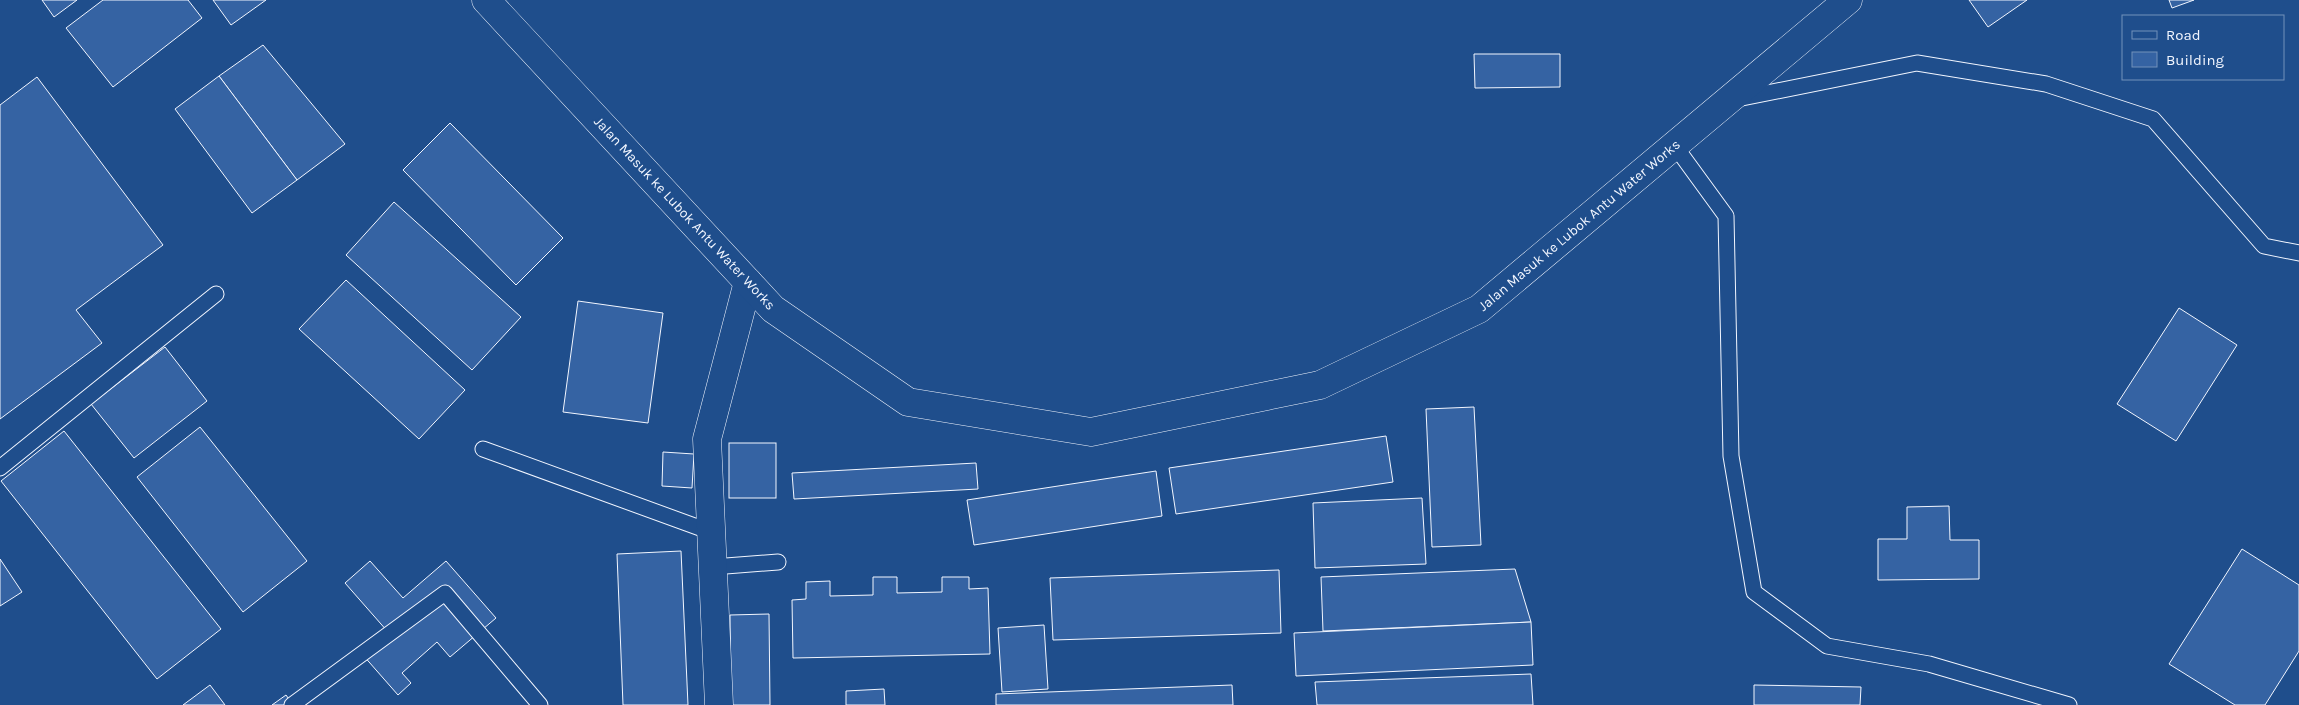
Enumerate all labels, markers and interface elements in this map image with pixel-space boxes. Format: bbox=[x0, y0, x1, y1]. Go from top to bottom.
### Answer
legend bbox=[2122, 15, 2284, 80]
text: Road bbox=[2166, 26, 2201, 44]
text: Building bbox=[2166, 51, 2224, 69]
street label: Jalan Masuk ke Lubok Antu Water Works bbox=[590, 113, 779, 314]
street label: Jalan Masuk ke Lubok Antu Water Works bbox=[1475, 136, 1684, 315]

